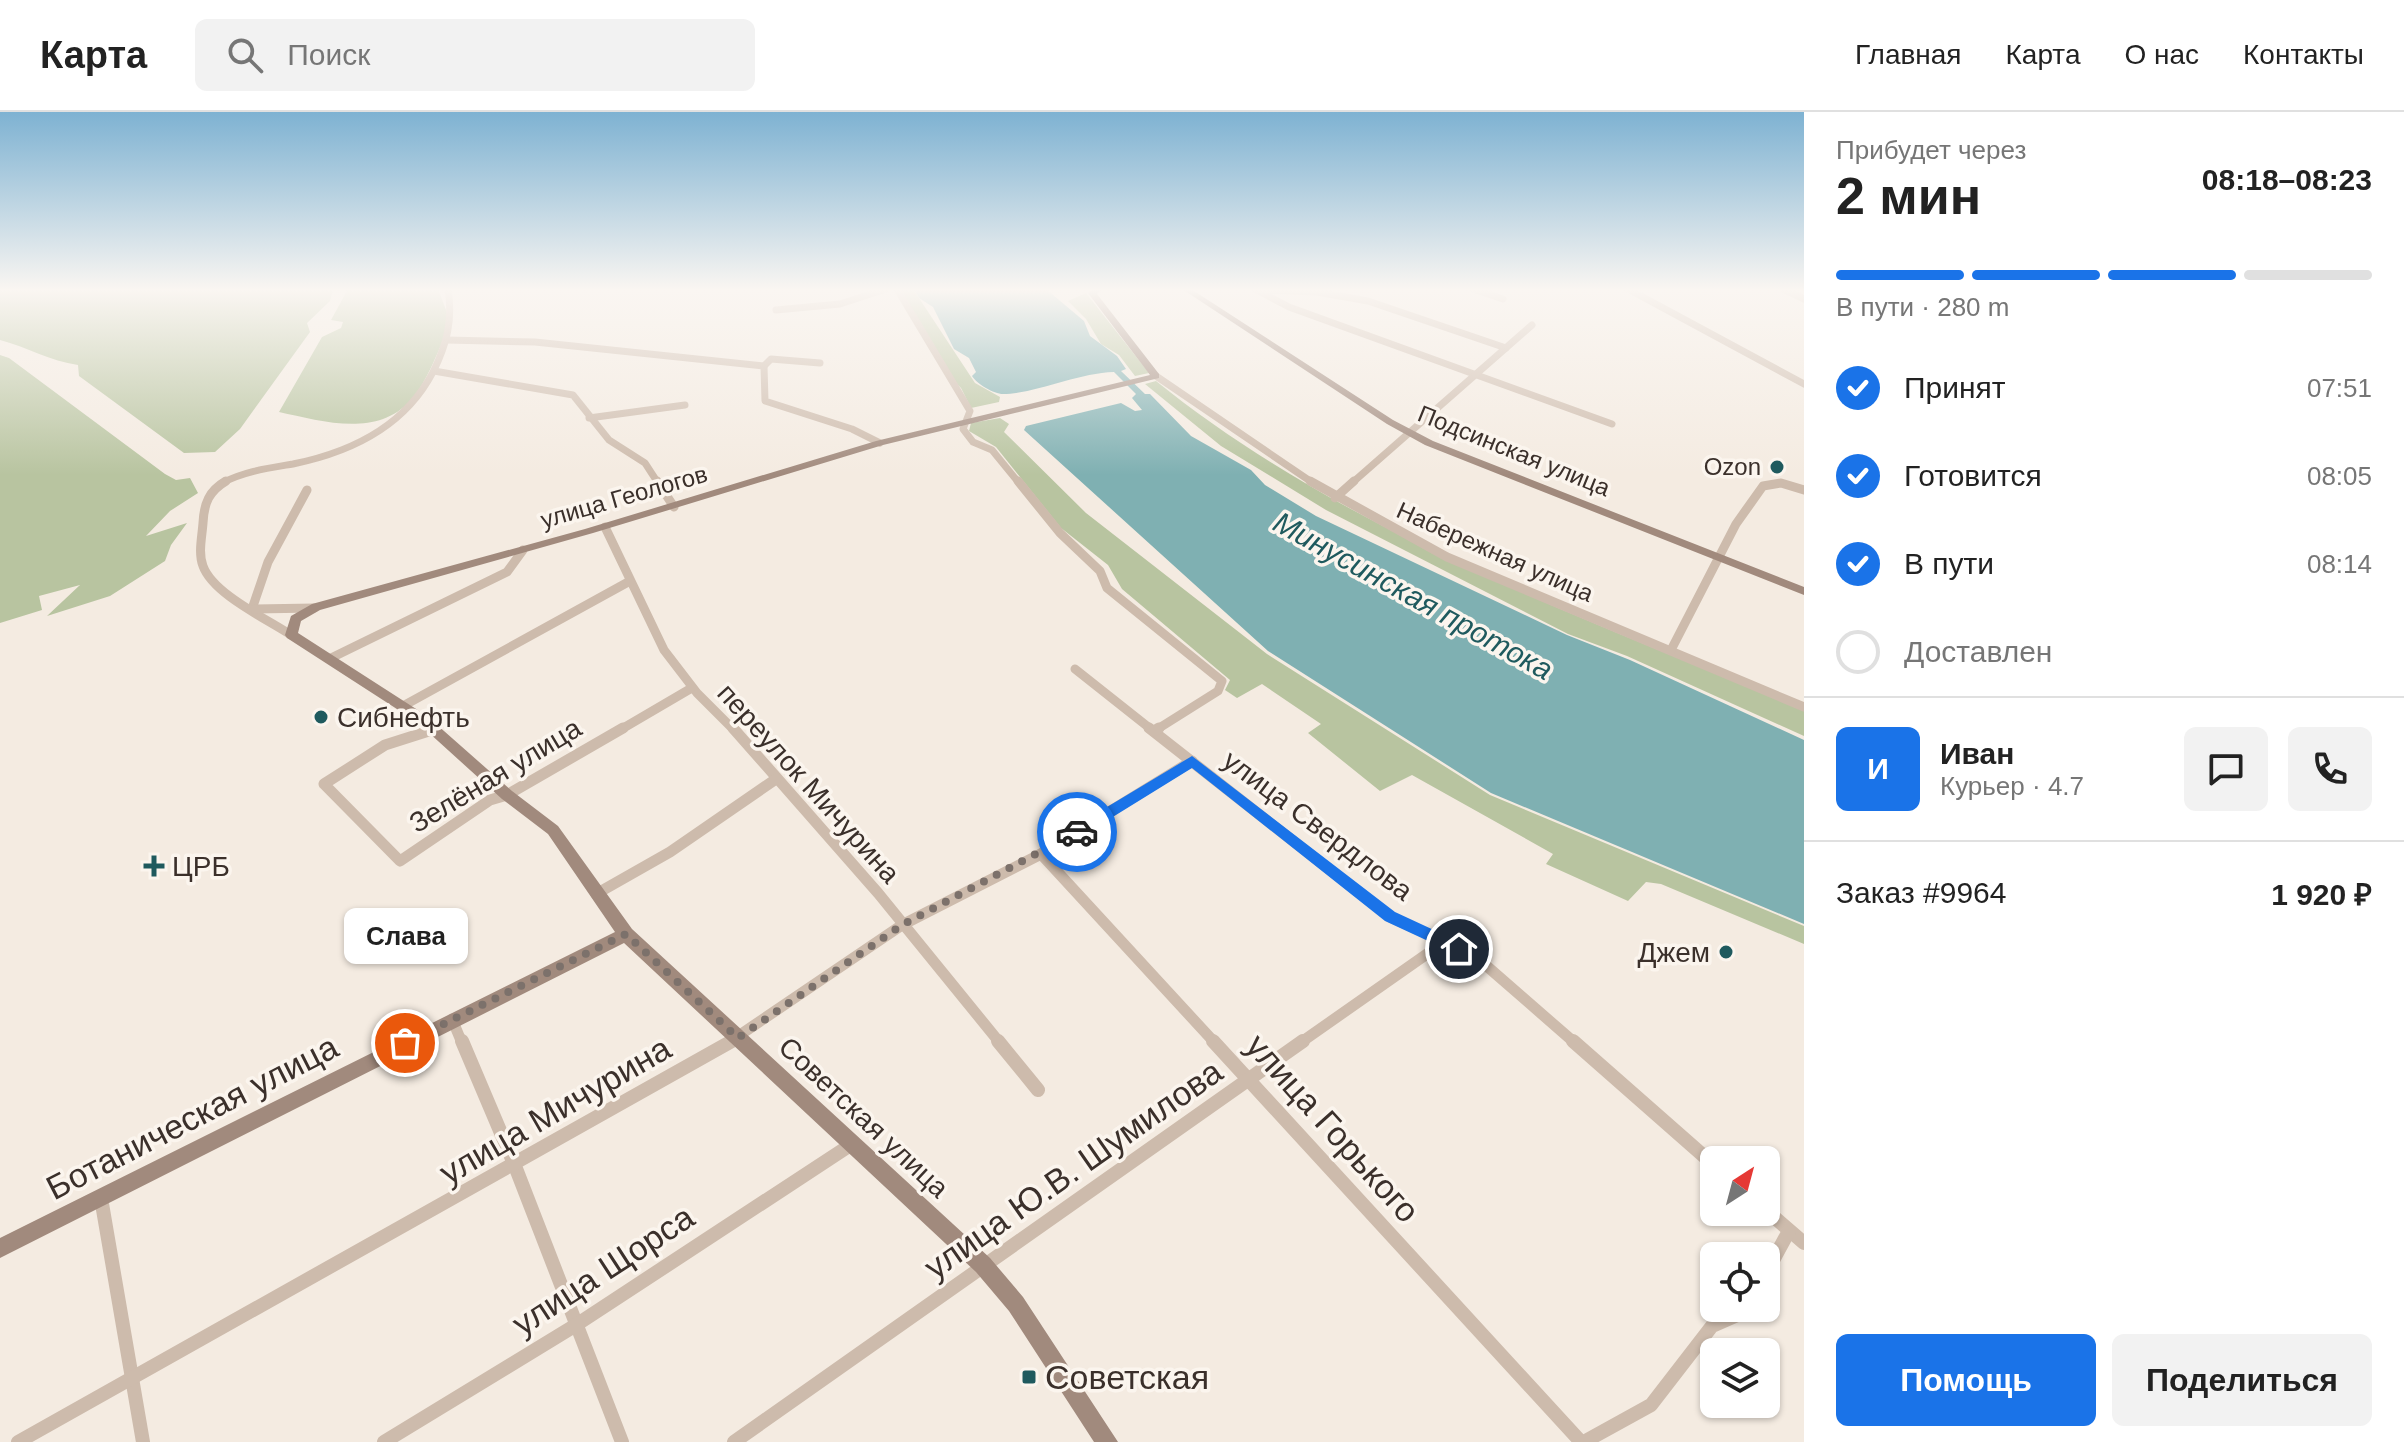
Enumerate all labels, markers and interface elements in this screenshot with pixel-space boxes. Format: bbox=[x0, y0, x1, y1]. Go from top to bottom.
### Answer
search box bbox=[195, 19, 755, 91]
icon: search bbox=[223, 33, 267, 77]
text: Карта bbox=[40, 34, 147, 76]
text: Поиск bbox=[287, 38, 370, 71]
text: Главная bbox=[1855, 39, 1962, 70]
text: Карта bbox=[2006, 39, 2080, 70]
text: О нас bbox=[2124, 39, 2199, 70]
text: Контакты bbox=[2243, 39, 2364, 70]
text: Прибудет через bbox=[1836, 135, 2026, 165]
text: 08:18–08:23 bbox=[2202, 163, 2372, 196]
text: 2 мин bbox=[1836, 167, 1981, 225]
text: В пути · 280 m bbox=[1836, 292, 2009, 322]
icon: check bbox=[1836, 366, 1880, 410]
text: Принят bbox=[1904, 371, 2006, 404]
text: 07:51 bbox=[2307, 373, 2372, 403]
street label: Подсинская улица bbox=[1414, 400, 1615, 502]
place label: Ozon bbox=[1704, 453, 1761, 480]
icon: check bbox=[1836, 454, 1880, 498]
marker: Ozon bbox=[1768, 458, 1786, 476]
text: Готовится bbox=[1904, 459, 2042, 492]
street label: улица Геологов bbox=[537, 460, 710, 533]
text: 08:05 bbox=[2307, 461, 2372, 491]
street label: Набережная улица bbox=[1393, 496, 1598, 607]
water label: Минусинская протока bbox=[1268, 505, 1558, 686]
icon: check bbox=[1836, 542, 1880, 586]
text: В пути bbox=[1904, 547, 1994, 580]
text: 08:14 bbox=[2307, 549, 2372, 579]
text: Доставлен bbox=[1904, 635, 2052, 668]
street label: переулок Мичурина bbox=[711, 678, 906, 889]
place label: Сибнефть bbox=[337, 702, 470, 733]
marker: Сибнефть bbox=[312, 708, 330, 726]
street label: Зелёная улица bbox=[404, 712, 587, 839]
button: chat bbox=[2184, 727, 2268, 811]
button: phone bbox=[2288, 727, 2372, 811]
text: Иван bbox=[1940, 737, 2014, 770]
street label: улица Свердлова bbox=[1217, 744, 1419, 907]
text: И bbox=[1867, 752, 1889, 785]
text: Курьер · 4.7 bbox=[1940, 771, 2084, 801]
courier bbox=[1037, 792, 1117, 872]
icon: car bbox=[1055, 810, 1099, 854]
place label: ЦРБ bbox=[172, 851, 230, 882]
marker: ЦРБ bbox=[143, 855, 165, 877]
text: Заказ #9964 bbox=[1836, 876, 2006, 909]
text: 1 920 ₽ bbox=[2271, 878, 2372, 911]
callout: Слава bbox=[343, 907, 467, 963]
pin bbox=[1425, 915, 1493, 983]
text: Слава bbox=[366, 921, 446, 951]
icon: home bbox=[1437, 927, 1481, 971]
place label: Джем bbox=[1637, 937, 1710, 968]
marker: Джем bbox=[1717, 943, 1735, 961]
pin bbox=[371, 1009, 439, 1077]
icon: bag bbox=[383, 1021, 427, 1065]
street label: улица Горького bbox=[1239, 1026, 1427, 1230]
street label: Ботаническая улица bbox=[40, 1027, 344, 1207]
street label: улица Мичурина bbox=[433, 1028, 677, 1191]
street label: Советская улица bbox=[773, 1031, 955, 1204]
street label: улица Ю.В. Шумилова bbox=[917, 1052, 1229, 1286]
north arrow bbox=[1700, 1146, 1780, 1226]
map controls bbox=[1700, 1146, 1780, 1418]
street label: улица Щорса bbox=[505, 1197, 701, 1343]
button: locate bbox=[1700, 1242, 1780, 1322]
button: Помощь bbox=[1836, 1334, 2096, 1426]
button: Поделиться bbox=[2112, 1334, 2372, 1426]
button: layers bbox=[1700, 1338, 1780, 1418]
place label: Советская bbox=[1045, 1358, 1209, 1396]
marker: Советская bbox=[1020, 1368, 1038, 1386]

